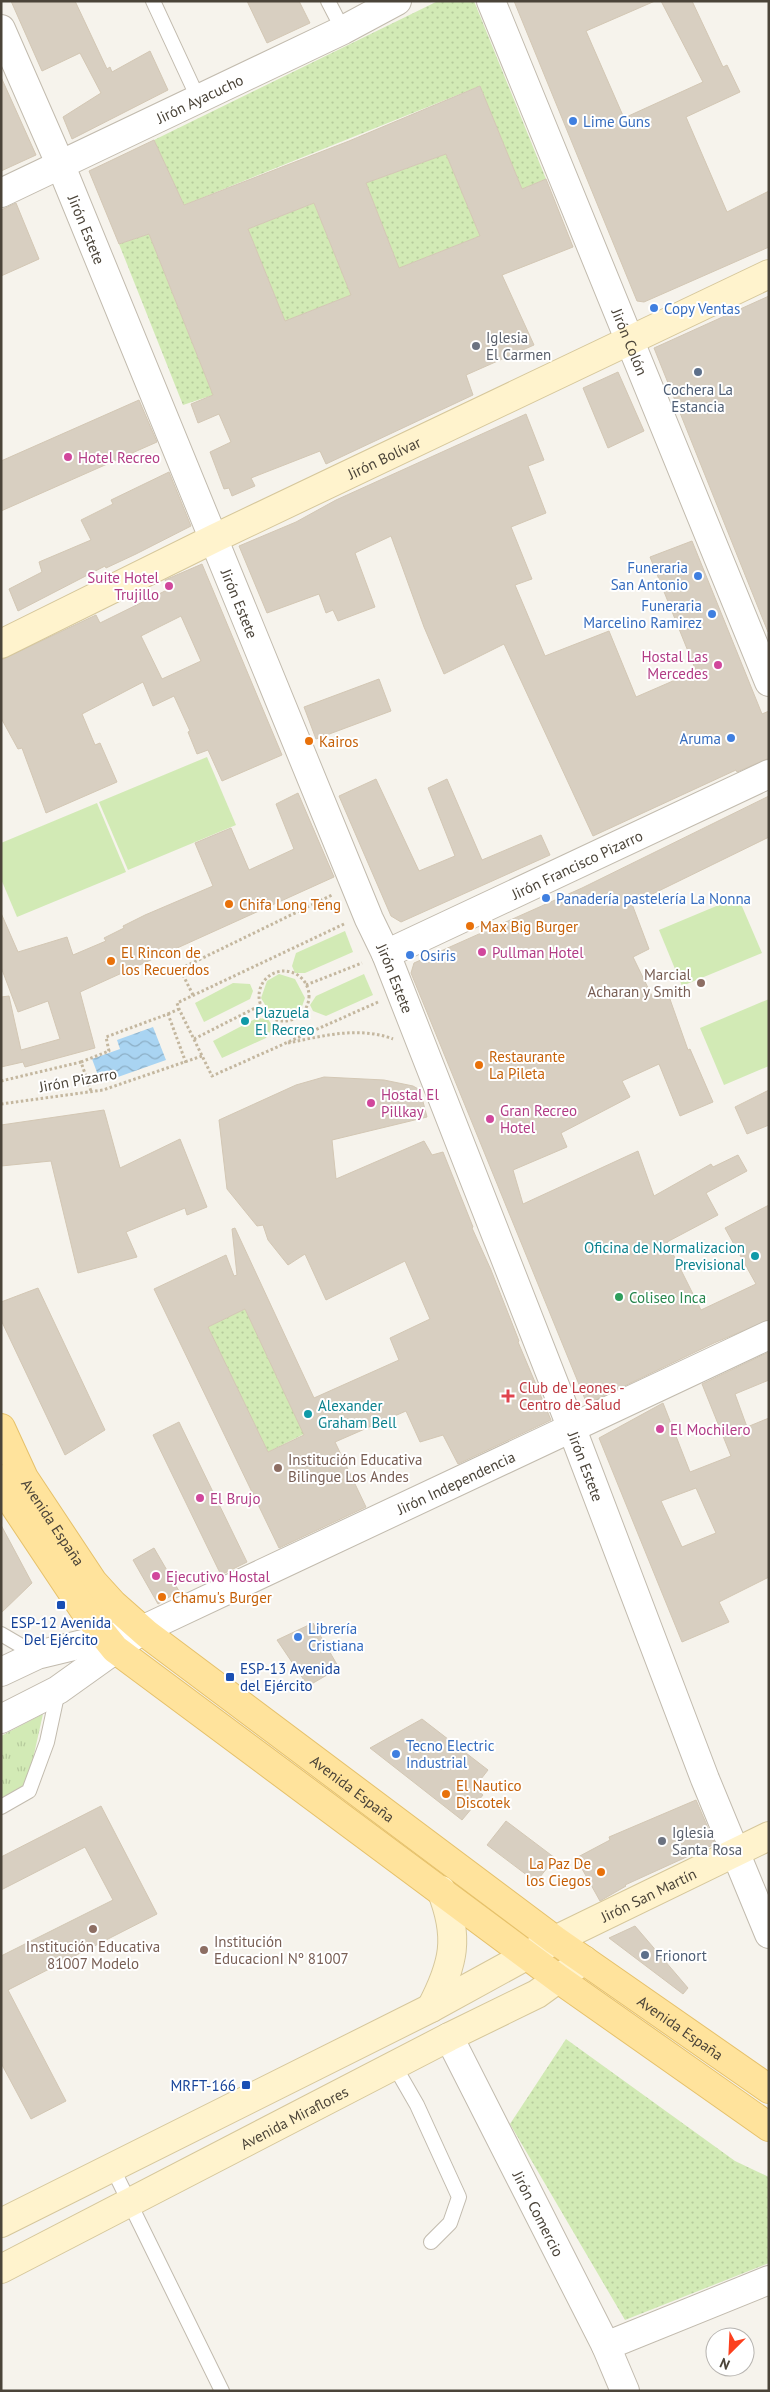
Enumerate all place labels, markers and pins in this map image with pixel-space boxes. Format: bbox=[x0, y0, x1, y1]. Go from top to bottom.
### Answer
place label: Lime Guns bbox=[583, 112, 650, 131]
marker: Lime Guns bbox=[567, 115, 579, 127]
place label: Copy Ventas bbox=[664, 299, 740, 318]
marker: Copy Ventas bbox=[648, 302, 660, 314]
place label: Iglesia El Carmen bbox=[486, 328, 551, 364]
marker: Iglesia El Carmen bbox=[470, 340, 482, 352]
marker: Cochera La Estancia bbox=[692, 366, 704, 378]
place label: Cochera La Estancia bbox=[663, 380, 733, 416]
place label: Hotel Recreo bbox=[78, 448, 160, 467]
marker: Hotel Recreo bbox=[62, 451, 74, 463]
place label: Funeraria San Antonio bbox=[611, 558, 688, 594]
place label: Suite Hotel Trujillo bbox=[87, 568, 160, 604]
marker: Funeraria San Antonio bbox=[692, 570, 704, 582]
marker: Suite Hotel Trujillo bbox=[163, 580, 175, 592]
place label: Funeraria Marcelino Ramirez bbox=[583, 596, 702, 632]
marker: Funeraria Marcelino Ramirez bbox=[706, 608, 718, 620]
place label: Hostal Las Mercedes bbox=[641, 647, 708, 683]
marker: Hostal Las Mercedes bbox=[712, 659, 724, 671]
place label: Aruma bbox=[679, 729, 721, 748]
place label: Kairos bbox=[319, 732, 359, 751]
marker: Aruma bbox=[725, 732, 737, 744]
marker: Kairos bbox=[303, 735, 315, 747]
place label: Panadería pastelería La Nonna bbox=[556, 889, 751, 908]
marker: Panadería pastelería La Nonna bbox=[540, 892, 552, 904]
place label: Chifa Long Teng bbox=[239, 895, 341, 914]
marker: Chifa Long Teng bbox=[223, 898, 235, 910]
place label: Max Big Burger bbox=[480, 917, 578, 936]
marker: Max Big Burger bbox=[464, 920, 476, 932]
place label: El Rincon de los Recuerdos bbox=[121, 943, 209, 979]
place label: Pullman Hotel bbox=[492, 943, 584, 962]
place label: Osiris bbox=[420, 946, 456, 965]
marker: Pullman Hotel bbox=[476, 946, 488, 958]
marker: Osiris bbox=[404, 949, 416, 961]
marker: El Rincon de los Recuerdos bbox=[105, 955, 117, 967]
place label: Marcial Acharan y Smith bbox=[588, 965, 692, 1001]
marker: Marcial Acharan y Smith bbox=[695, 977, 707, 989]
place label: Plazuela El Recreo bbox=[255, 1003, 314, 1039]
marker: Plazuela El Recreo bbox=[239, 1015, 251, 1027]
place label: Restaurante La Pileta bbox=[489, 1047, 565, 1083]
marker: Restaurante La Pileta bbox=[473, 1059, 485, 1071]
place label: Hostal El Pillkay bbox=[381, 1085, 439, 1121]
marker: Hostal El Pillkay bbox=[365, 1097, 377, 1109]
place label: Gran Recreo Hotel bbox=[500, 1101, 577, 1137]
marker: Gran Recreo Hotel bbox=[484, 1113, 496, 1125]
place label: Oficina de Normalizacion Previsional bbox=[584, 1238, 746, 1274]
marker: Oficina de Normalizacion Previsional bbox=[749, 1250, 761, 1262]
place label: Coliseo Inca bbox=[629, 1288, 706, 1307]
marker: Coliseo Inca bbox=[613, 1291, 625, 1303]
place label: Club de Leones - Centro de Salud bbox=[519, 1378, 625, 1414]
marker: Club de Leones - Centro de Salud bbox=[501, 1389, 515, 1403]
place label: Alexander Graham Bell bbox=[318, 1396, 397, 1432]
marker: Alexander Graham Bell bbox=[302, 1408, 314, 1420]
place label: El Mochilero bbox=[670, 1420, 750, 1439]
marker: El Mochilero bbox=[654, 1423, 666, 1435]
place label: Institución Educativa Bilingue Los Andes bbox=[288, 1450, 422, 1486]
marker: Institución Educativa Bilingue Los Andes bbox=[272, 1462, 284, 1474]
place label: El Brujo bbox=[210, 1489, 260, 1508]
marker: El Brujo bbox=[194, 1492, 206, 1504]
place label: Ejecutivo Hostal bbox=[166, 1567, 271, 1586]
marker: Ejecutivo Hostal bbox=[150, 1570, 162, 1582]
place label: Chamu's Burger bbox=[172, 1588, 272, 1607]
marker: Chamu's Burger bbox=[156, 1591, 168, 1603]
marker: ESP-12 Avenida Del Ejército bbox=[55, 1599, 67, 1611]
place label: ESP-12 Avenida Del Ejército bbox=[11, 1613, 111, 1649]
place label: Librería Cristiana bbox=[308, 1619, 364, 1655]
marker: Librería Cristiana bbox=[292, 1631, 304, 1643]
place label: ESP-13 Avenida del Ejército bbox=[240, 1659, 340, 1695]
marker: ESP-13 Avenida del Ejército bbox=[224, 1671, 236, 1683]
place label: Tecno Electric Industrial bbox=[406, 1736, 495, 1772]
marker: Tecno Electric Industrial bbox=[390, 1748, 402, 1760]
place label: El Nautico Discotek bbox=[456, 1776, 522, 1812]
marker: El Nautico Discotek bbox=[440, 1788, 452, 1800]
place label: Iglesia Santa Rosa bbox=[672, 1823, 742, 1859]
marker: Iglesia Santa Rosa bbox=[656, 1835, 668, 1847]
place label: La Paz De los Ciegos bbox=[526, 1854, 591, 1890]
marker: La Paz De los Ciegos bbox=[595, 1866, 607, 1878]
marker: Institución Educativa 81007 Modelo bbox=[87, 1923, 99, 1935]
place label: Institución EducacionI Nº 81007 bbox=[214, 1932, 349, 1968]
place label: Institución Educativa 81007 Modelo bbox=[26, 1937, 160, 1973]
marker: Institución EducacionI Nº 81007 bbox=[198, 1944, 210, 1956]
place label: Frionort bbox=[655, 1946, 707, 1965]
marker: Frionort bbox=[639, 1949, 651, 1961]
place label: MRFT-166 bbox=[170, 2076, 236, 2095]
marker: MRFT-166 bbox=[240, 2079, 252, 2091]

